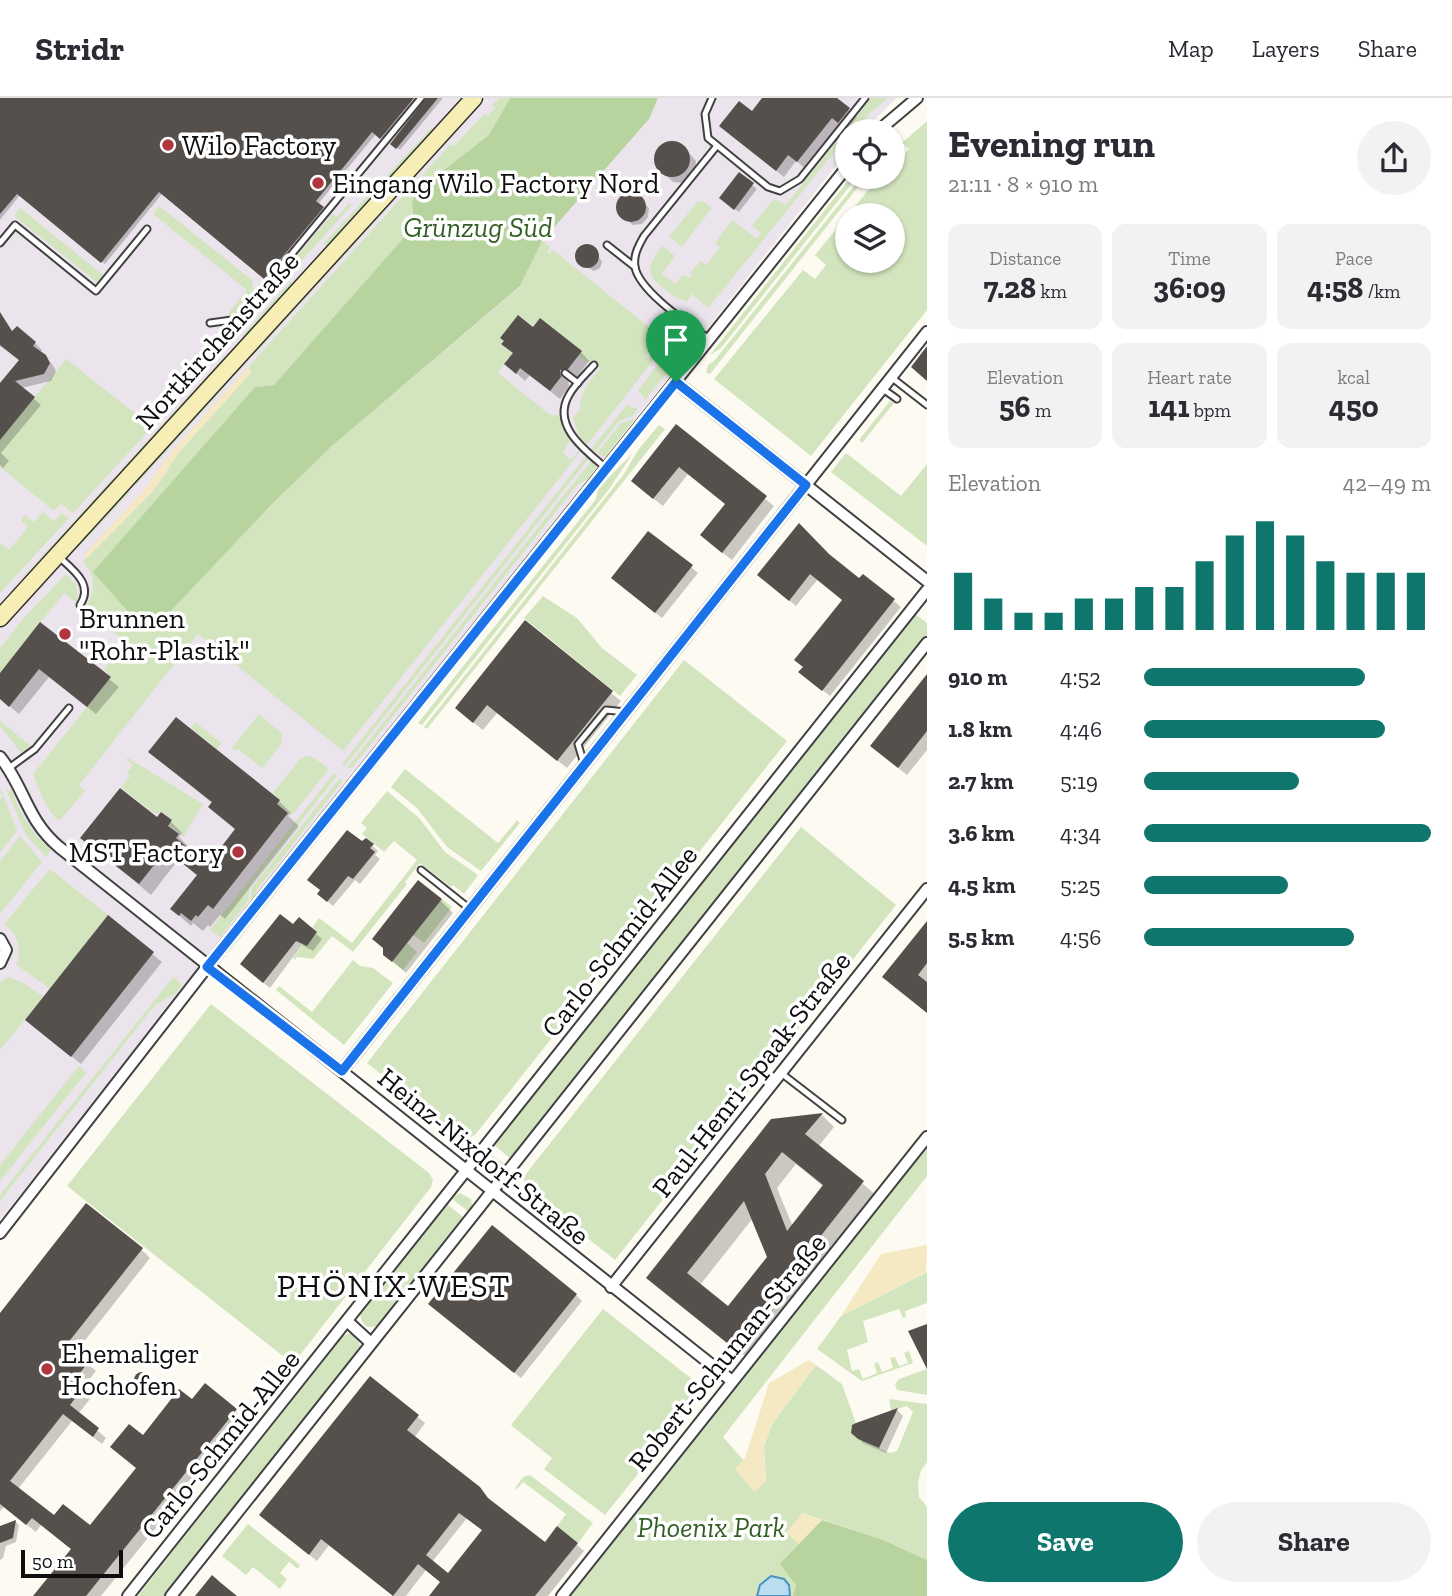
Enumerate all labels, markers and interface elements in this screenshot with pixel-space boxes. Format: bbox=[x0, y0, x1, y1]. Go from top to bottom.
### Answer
text: Stridr bbox=[35, 29, 124, 68]
text: Map bbox=[1168, 34, 1214, 63]
text: Layers bbox=[1252, 34, 1320, 63]
text: Share bbox=[1358, 34, 1417, 63]
map controls bbox=[835, 119, 905, 273]
button: locate bbox=[835, 119, 905, 189]
text: Evening run bbox=[948, 121, 1155, 167]
button: share bbox=[1357, 121, 1431, 195]
place label: Wilo Factory bbox=[182, 129, 337, 162]
marker: Wilo Factory bbox=[160, 137, 176, 153]
place label: Eingang Wilo Factory Nord bbox=[332, 167, 660, 200]
text: 21:11 · 8 × 910 m bbox=[948, 170, 1098, 198]
marker: Eingang Wilo Factory Nord bbox=[310, 175, 326, 191]
button: layers bbox=[835, 203, 905, 273]
park label: Grünzug Süd bbox=[404, 211, 553, 244]
street label: Nortkirchenstraße bbox=[129, 245, 306, 436]
text: Distance bbox=[989, 247, 1061, 270]
text: Time bbox=[1168, 247, 1211, 270]
text: Pace bbox=[1335, 247, 1373, 270]
text: 7.28 bbox=[983, 270, 1036, 306]
text: 36:09 bbox=[1153, 270, 1226, 306]
text: 4:58 bbox=[1307, 270, 1363, 306]
text: km bbox=[1036, 280, 1067, 303]
text: /km bbox=[1363, 280, 1401, 303]
pin bbox=[646, 310, 706, 382]
icon: arrive bbox=[657, 321, 695, 359]
text: Elevation bbox=[987, 366, 1064, 389]
text: Heart rate bbox=[1147, 366, 1232, 389]
text: kcal bbox=[1338, 366, 1370, 389]
text: 56 bbox=[999, 389, 1031, 425]
text: 141 bbox=[1148, 389, 1190, 425]
text: 450 bbox=[1329, 389, 1379, 425]
text: m bbox=[1031, 399, 1051, 422]
text: bpm bbox=[1190, 399, 1231, 422]
text: Elevation bbox=[948, 469, 1041, 497]
text: 42–49 m bbox=[1343, 469, 1431, 497]
place label: Brunnen "Rohr-Plastik" bbox=[79, 602, 250, 667]
marker: Brunnen "Rohr-Plastik" bbox=[57, 626, 73, 642]
text: 910 m bbox=[948, 663, 1007, 691]
text: 4:52 bbox=[1060, 663, 1101, 691]
text: 1.8 km bbox=[948, 715, 1012, 743]
text: 4:46 bbox=[1060, 715, 1102, 743]
text: 2.7 km bbox=[948, 767, 1014, 795]
text: 5:19 bbox=[1060, 767, 1098, 795]
text: 3.6 km bbox=[948, 819, 1015, 847]
text: 4:34 bbox=[1060, 819, 1101, 847]
place label: MST Factory bbox=[69, 836, 225, 869]
street label: Carlo-Schmid-Allee bbox=[535, 839, 704, 1043]
marker: MST Factory bbox=[230, 844, 246, 860]
text: 4.5 km bbox=[948, 871, 1016, 899]
text: 5:25 bbox=[1060, 871, 1101, 899]
text: 5.5 km bbox=[948, 923, 1014, 951]
text: 4:56 bbox=[1060, 923, 1102, 951]
street label: Paul-Henri-Spaak-Straße bbox=[645, 945, 858, 1204]
street label: Heinz-Nixdorf-Straße bbox=[371, 1061, 596, 1252]
street label: Robert-Schuman-Straße bbox=[622, 1227, 833, 1478]
district label: PHÖNIX-WEST bbox=[277, 1267, 511, 1305]
place label: Ehemaliger Hochofen bbox=[61, 1337, 200, 1402]
street label: Carlo-Schmid-Allee bbox=[134, 1343, 307, 1545]
marker: Ehemaliger Hochofen bbox=[39, 1361, 55, 1377]
button: Save bbox=[948, 1502, 1183, 1582]
button: Share bbox=[1197, 1502, 1431, 1582]
park label: Phoenix Park bbox=[637, 1511, 785, 1544]
scale bar bbox=[21, 1547, 122, 1579]
text: 50 m bbox=[32, 1550, 73, 1573]

